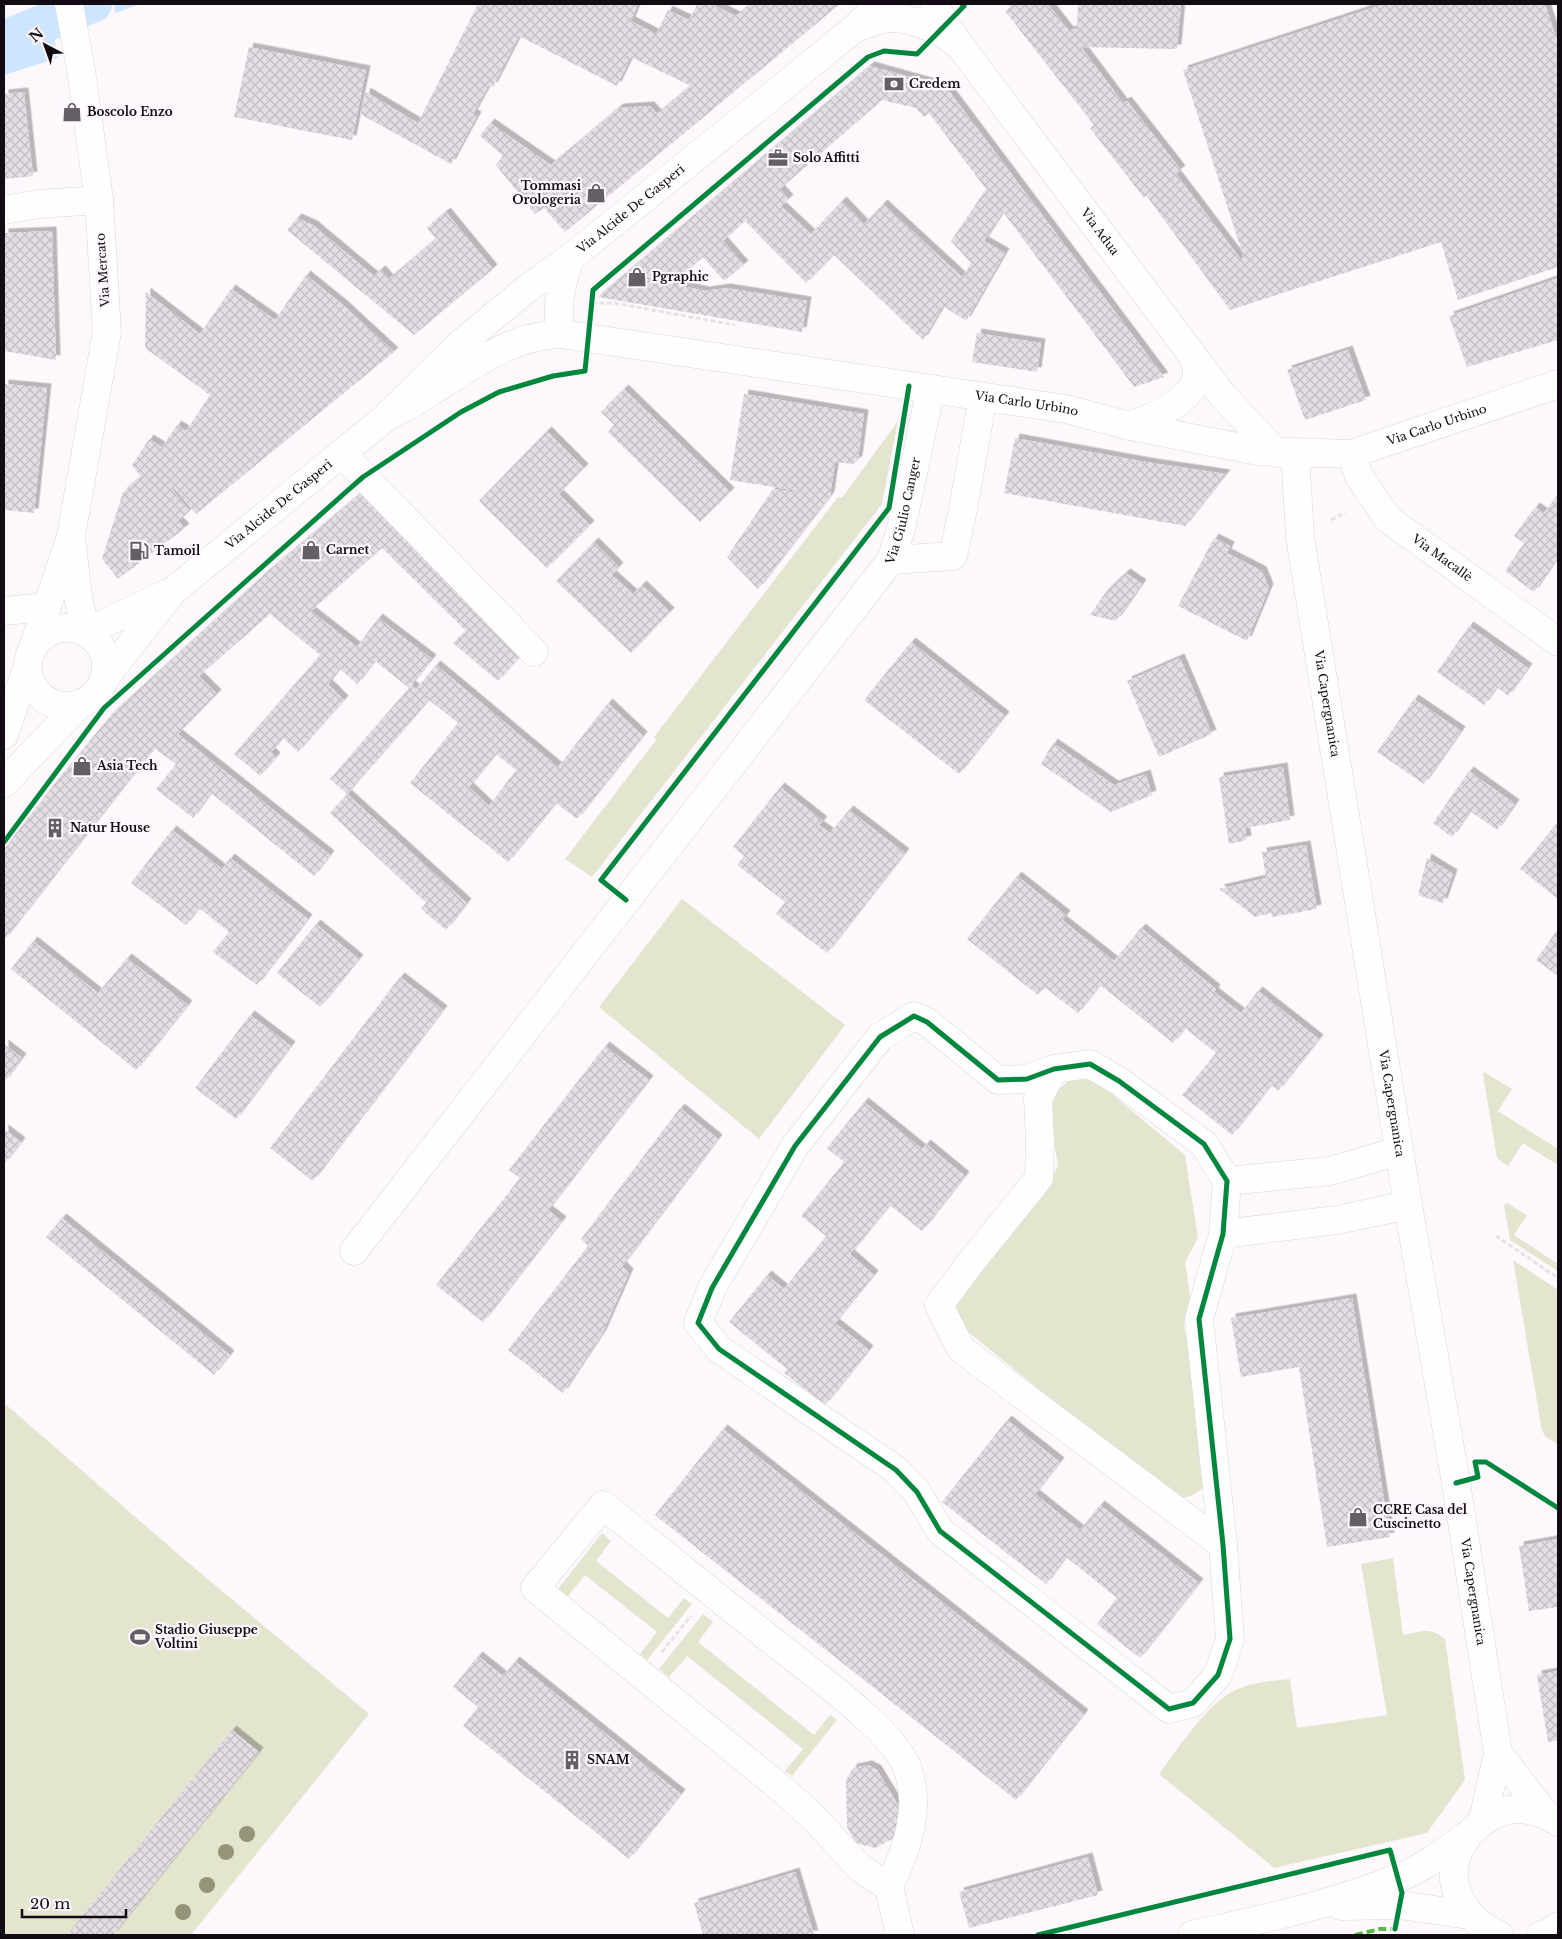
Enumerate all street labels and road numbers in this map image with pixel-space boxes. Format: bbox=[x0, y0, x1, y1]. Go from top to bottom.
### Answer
street label: Via Alcide De Gasperi bbox=[573, 161, 687, 257]
street label: Via Adua bbox=[1077, 204, 1123, 258]
street label: Via Mercato bbox=[92, 232, 113, 309]
street label: Via Carlo Urbino bbox=[973, 387, 1080, 419]
street label: Via Carlo Urbino bbox=[1384, 401, 1489, 449]
street label: Via Alcide De Gasperi bbox=[221, 456, 335, 553]
street label: Via Giulio Canger bbox=[882, 456, 923, 567]
street label: Via Macallè bbox=[1408, 530, 1476, 585]
street label: Via Capergnanica bbox=[1311, 648, 1344, 758]
street label: Via Capergnanica bbox=[1376, 1048, 1408, 1158]
street label: Via Capergnanica bbox=[1458, 1536, 1489, 1647]

